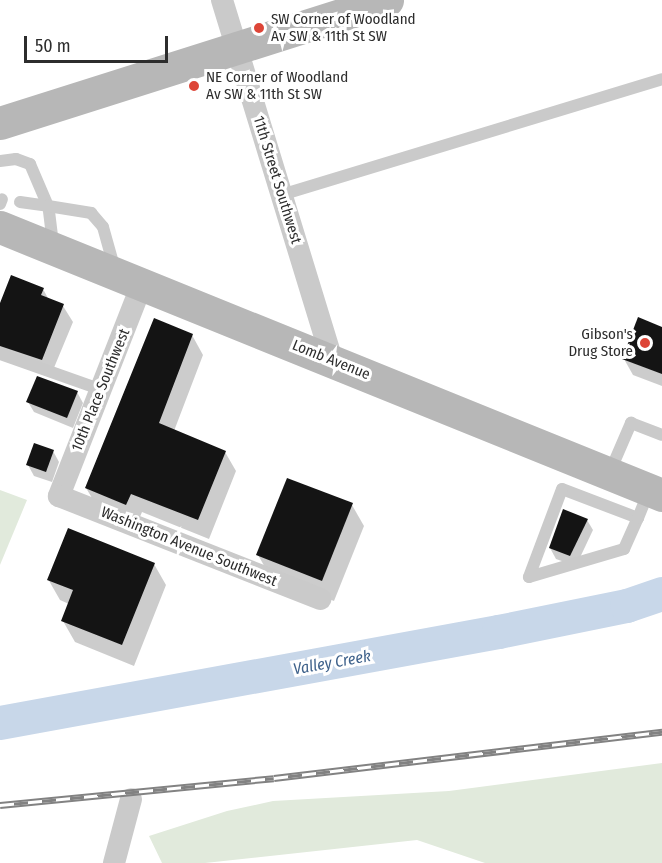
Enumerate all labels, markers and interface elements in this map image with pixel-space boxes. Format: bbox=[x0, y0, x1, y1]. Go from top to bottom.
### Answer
place label: SW Corner of Woodland Av SW & 11th St SW bbox=[271, 10, 416, 45]
marker: SW Corner of Woodland Av SW & 11th St SW bbox=[252, 21, 266, 35]
scale bar bbox=[27, 24, 171, 62]
text: 50 m bbox=[35, 35, 71, 57]
place label: NE Corner of Woodland Av SW & 11th St SW bbox=[206, 68, 348, 103]
marker: NE Corner of Woodland Av SW & 11th St SW bbox=[187, 79, 201, 93]
street label: 11th Street Southwest bbox=[249, 114, 305, 246]
place label: Gibson's Drug Store bbox=[568, 325, 633, 360]
street label: 10th Place Southwest bbox=[68, 326, 134, 454]
street label: Lomb Avenue bbox=[289, 336, 373, 384]
marker: Gibson's Drug Store bbox=[638, 336, 652, 350]
street label: Washington Avenue Southwest bbox=[98, 503, 280, 591]
water label: Valley Creek bbox=[292, 647, 372, 679]

